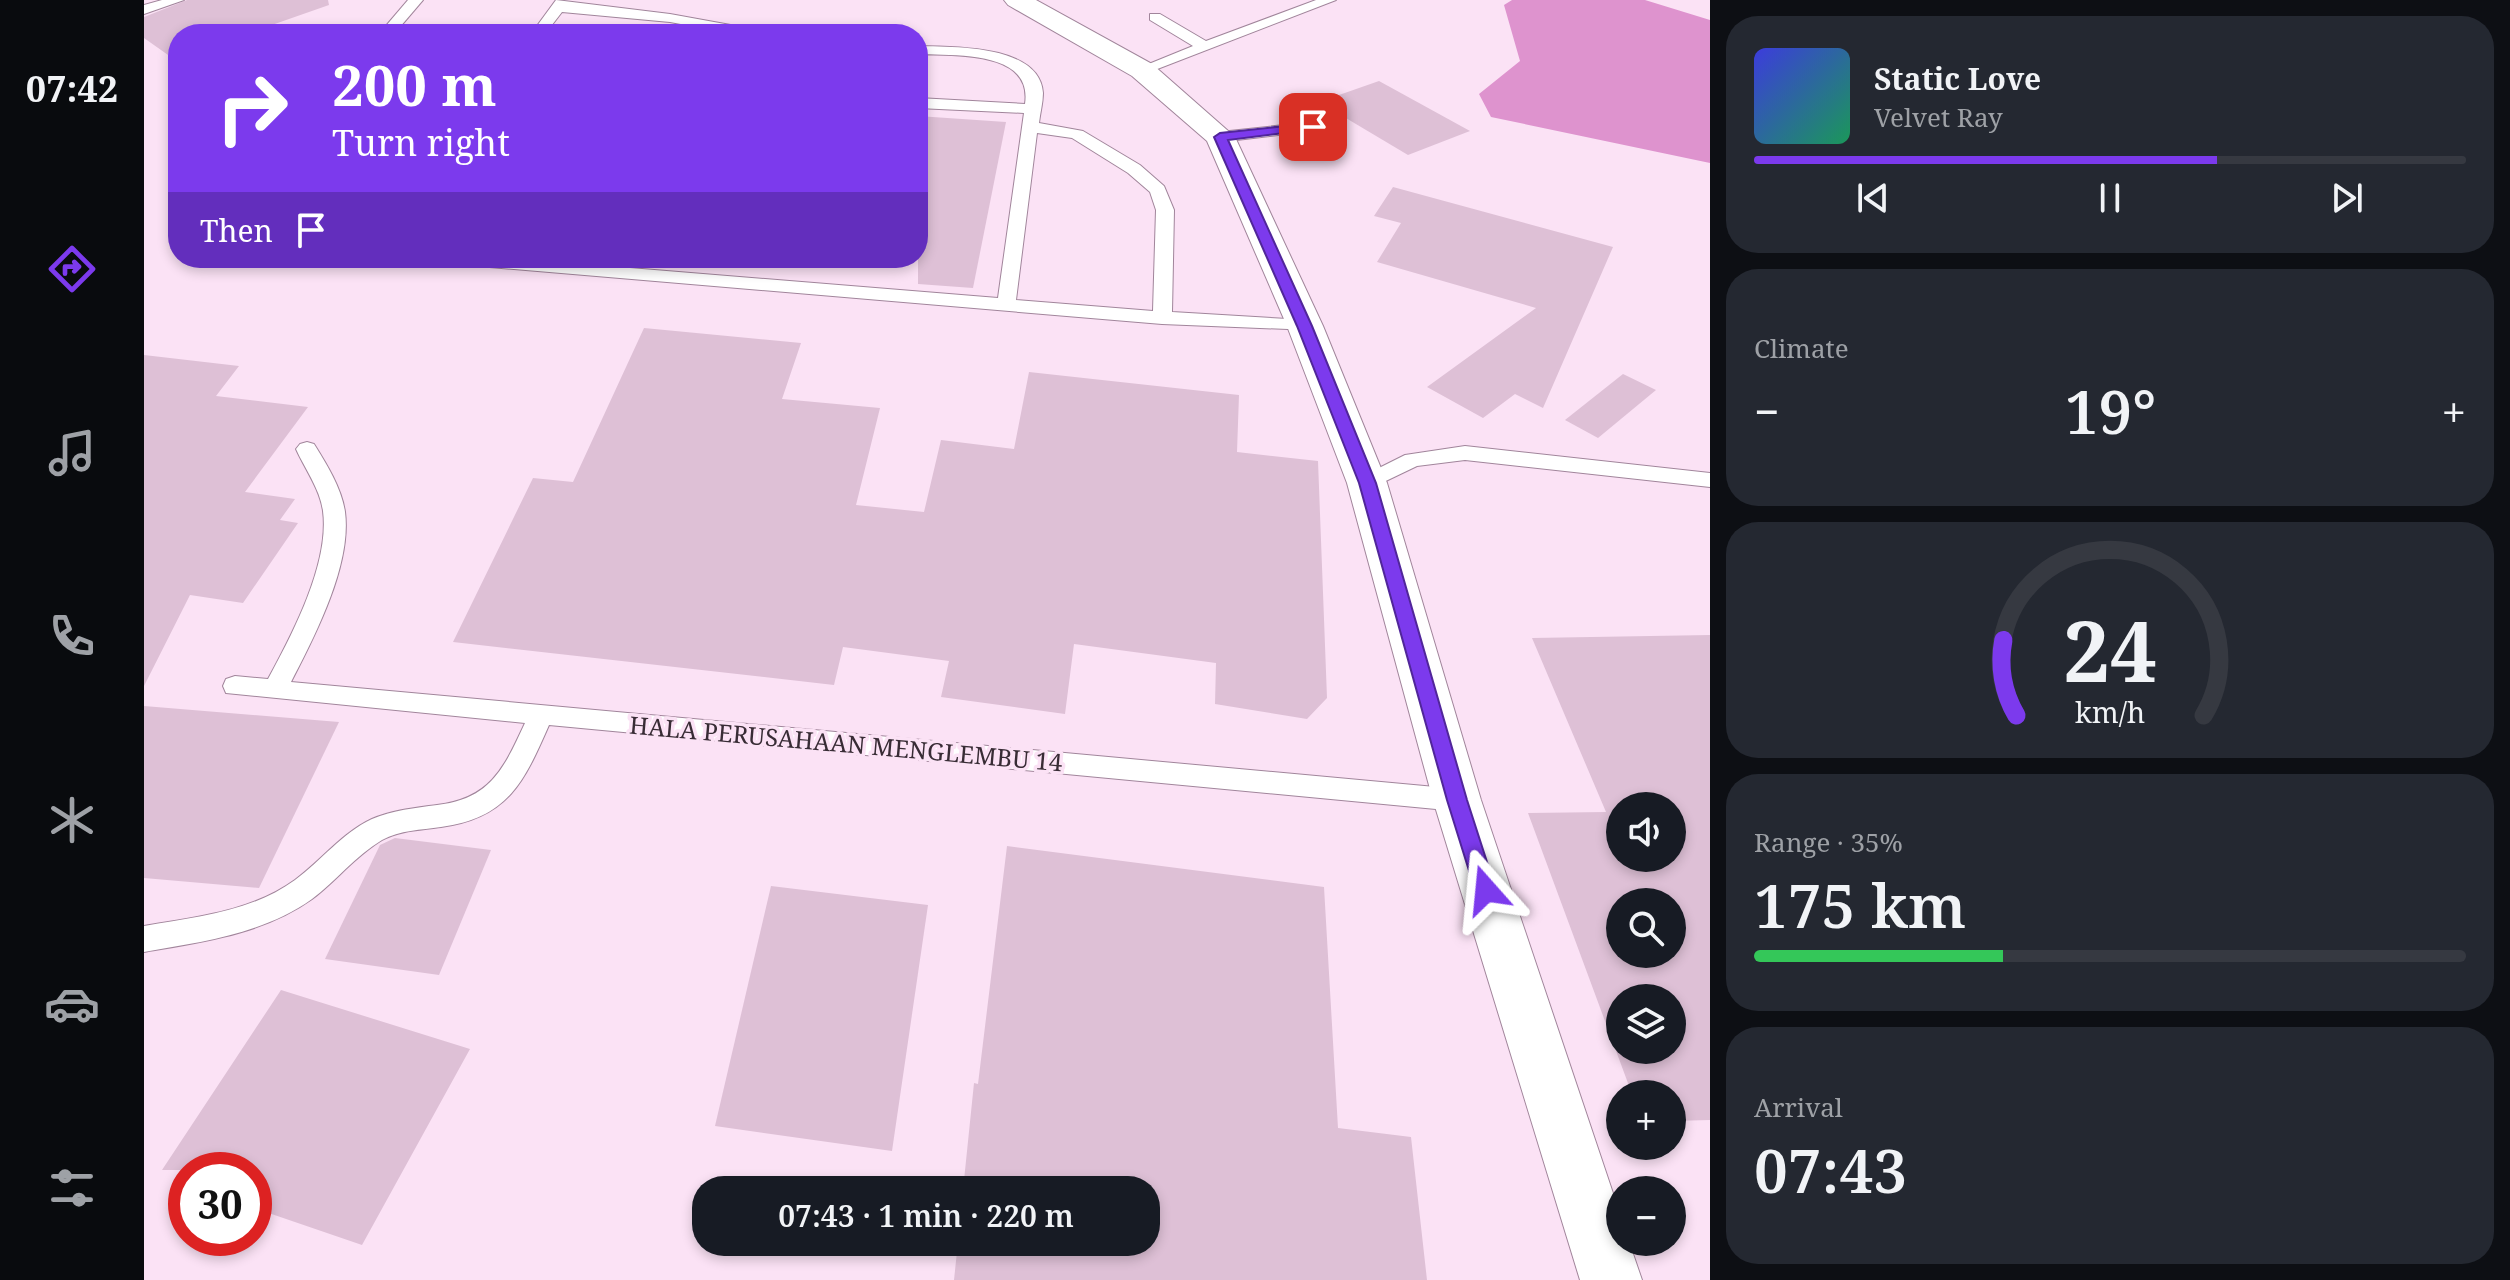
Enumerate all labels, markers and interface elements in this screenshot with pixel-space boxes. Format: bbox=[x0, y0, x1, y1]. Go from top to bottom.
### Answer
text: 200 m bbox=[332, 46, 497, 122]
icon: right bbox=[200, 56, 304, 160]
text: Static Love bbox=[1874, 58, 2041, 99]
text: 07:42 bbox=[26, 64, 118, 113]
pin bbox=[1279, 93, 1347, 161]
text: Velvet Ray bbox=[1874, 99, 2003, 135]
icon: arrive bbox=[1291, 105, 1335, 149]
text: Turn right bbox=[332, 118, 510, 167]
icon: previous bbox=[1851, 176, 1895, 220]
icon: pause bbox=[2088, 176, 2132, 220]
icon: next bbox=[2325, 176, 2369, 220]
icon: arrive bbox=[289, 208, 333, 252]
text: Then bbox=[200, 210, 273, 251]
icon: directions bbox=[44, 241, 100, 297]
text: Climate bbox=[1754, 330, 1849, 366]
text: 19° bbox=[2065, 370, 2156, 452]
text: − bbox=[1754, 381, 1779, 441]
text: + bbox=[2441, 381, 2466, 441]
icon: music bbox=[44, 425, 100, 481]
text: 24 bbox=[2063, 593, 2157, 706]
icon: phone bbox=[44, 608, 100, 664]
text: km/h bbox=[2075, 692, 2145, 731]
street label: HALA PERUSAHAAN MENGLEMBU 14 bbox=[628, 708, 1064, 778]
icon: climate bbox=[44, 792, 100, 848]
map controls bbox=[1606, 792, 1686, 1256]
button: sound bbox=[1606, 792, 1686, 872]
text: Range · 35% bbox=[1754, 824, 1903, 860]
position arrow bbox=[1444, 848, 1528, 932]
text: 175 km bbox=[1754, 864, 1966, 946]
button: search bbox=[1606, 888, 1686, 968]
icon: car bbox=[44, 976, 100, 1032]
button: layers bbox=[1606, 984, 1686, 1064]
button: + bbox=[1606, 1080, 1686, 1160]
text: Arrival bbox=[1754, 1089, 1843, 1125]
text: 07:43 bbox=[1754, 1129, 1907, 1211]
speed limit sign: 30 bbox=[168, 1152, 272, 1256]
icon: filters bbox=[44, 1160, 100, 1216]
button: − bbox=[1606, 1176, 1686, 1256]
text: 07:43 · 1 min · 220 m bbox=[778, 1195, 1074, 1236]

